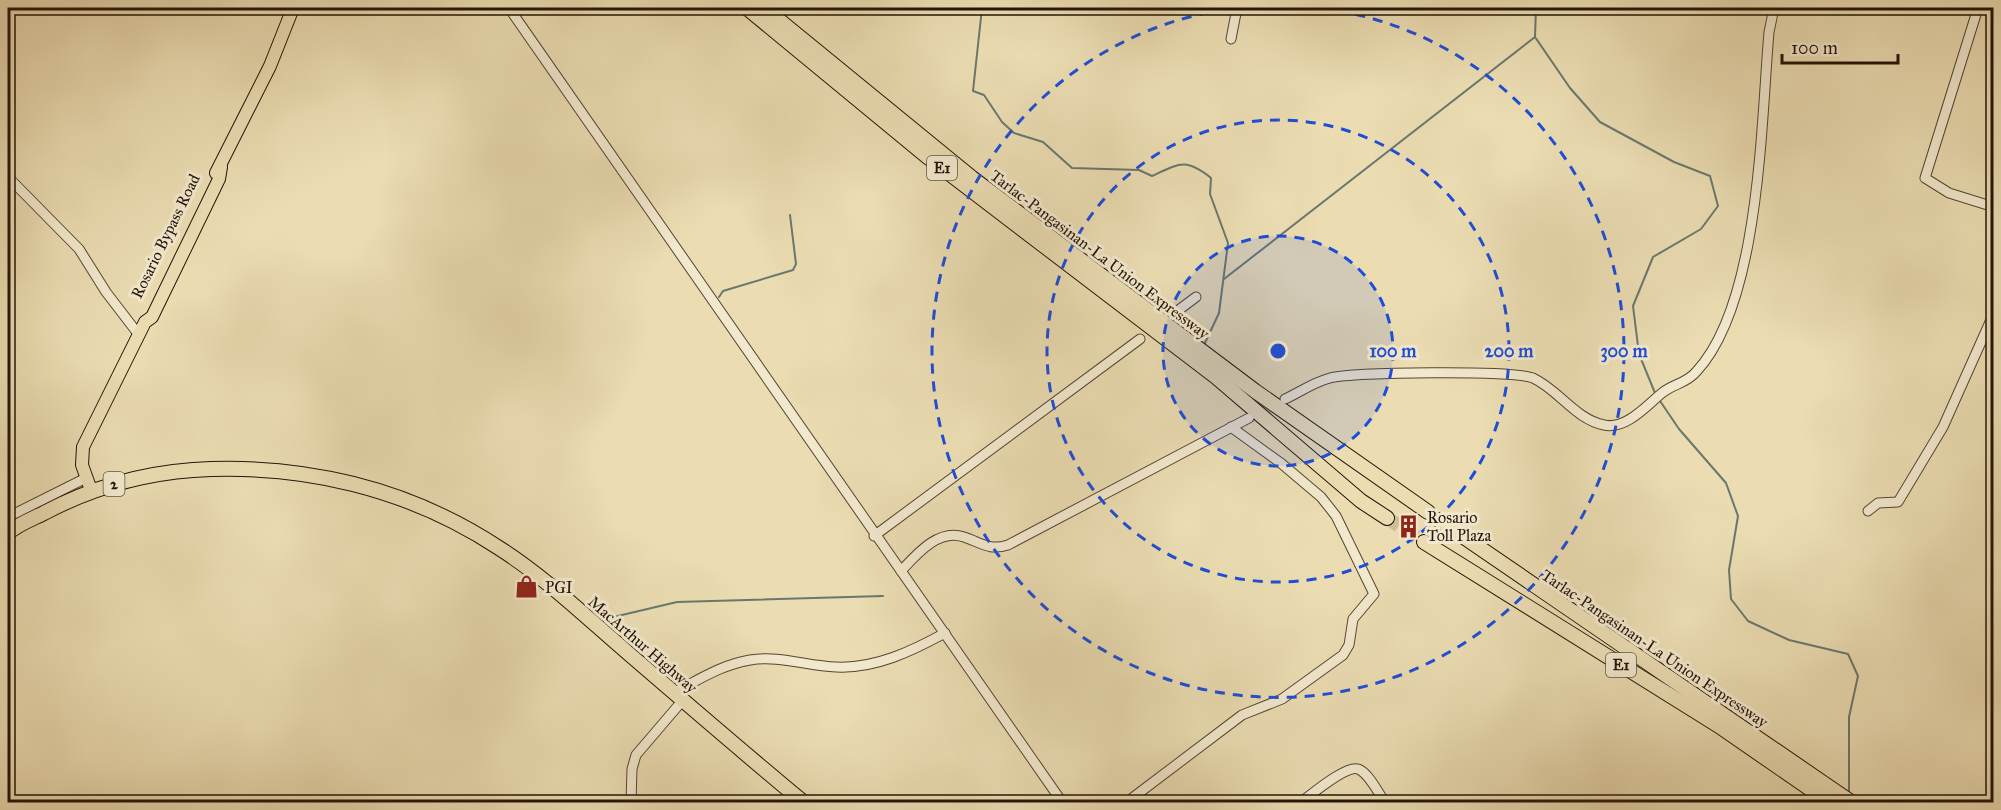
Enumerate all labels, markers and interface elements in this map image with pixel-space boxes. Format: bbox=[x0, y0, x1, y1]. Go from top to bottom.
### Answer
scale bar bbox=[1782, 27, 1898, 65]
text: 100 m bbox=[1791, 37, 1838, 59]
road number: E1 bbox=[927, 156, 957, 180]
street label: Tarlac-Pangasinan-La Union Expressway bbox=[986, 166, 1213, 344]
street label: Rosario Bypass Road bbox=[127, 171, 204, 301]
text: 100 m bbox=[1370, 340, 1417, 362]
text: 200 m bbox=[1485, 340, 1534, 362]
text: 300 m bbox=[1600, 340, 1648, 363]
centre of rings bbox=[1268, 341, 1288, 361]
road number: 2 bbox=[104, 472, 124, 496]
place label: Rosario Toll Plaza bbox=[1427, 508, 1491, 545]
building icon: Rosario Toll Plaza bbox=[1396, 513, 1422, 539]
street label: Tarlac-Pangasinan-La Union Expressway bbox=[1537, 565, 1772, 733]
shop icon: PGI bbox=[514, 574, 540, 600]
place label: PGI bbox=[545, 578, 573, 597]
street label: MacArthur Highway bbox=[584, 592, 701, 698]
road number: E1 bbox=[1606, 653, 1636, 677]

